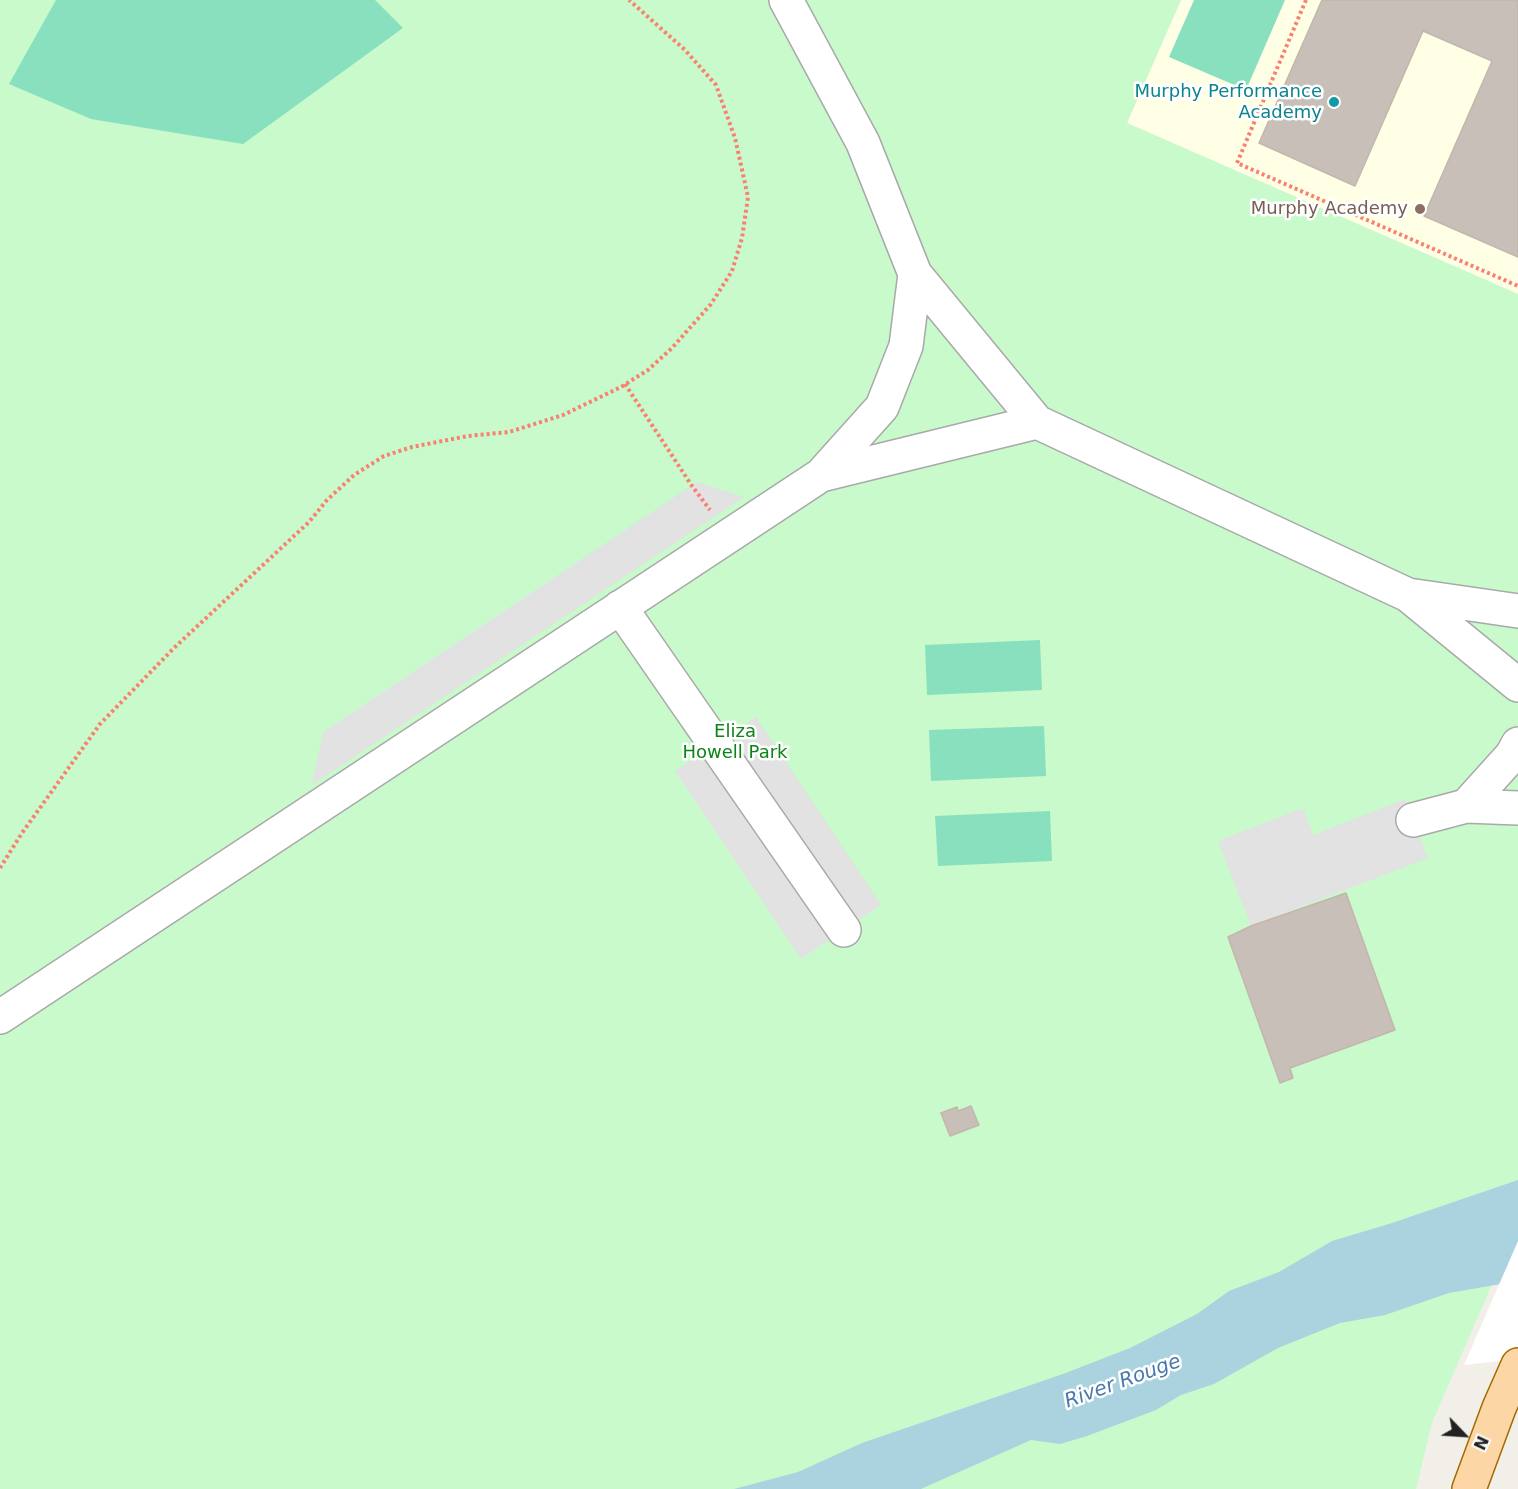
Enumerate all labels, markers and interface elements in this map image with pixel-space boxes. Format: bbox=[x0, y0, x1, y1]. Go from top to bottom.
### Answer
place label: Murphy Performance Academy bbox=[1134, 81, 1322, 124]
marker: Murphy Performance Academy bbox=[1327, 95, 1341, 109]
place label: Murphy Academy bbox=[1251, 198, 1408, 220]
marker: Murphy Academy bbox=[1413, 202, 1427, 216]
park label: Eliza Howell Park bbox=[683, 721, 787, 764]
water label: River Rouge bbox=[1062, 1350, 1184, 1414]
north arrow bbox=[1434, 1405, 1494, 1465]
text: N bbox=[1469, 1433, 1492, 1453]

